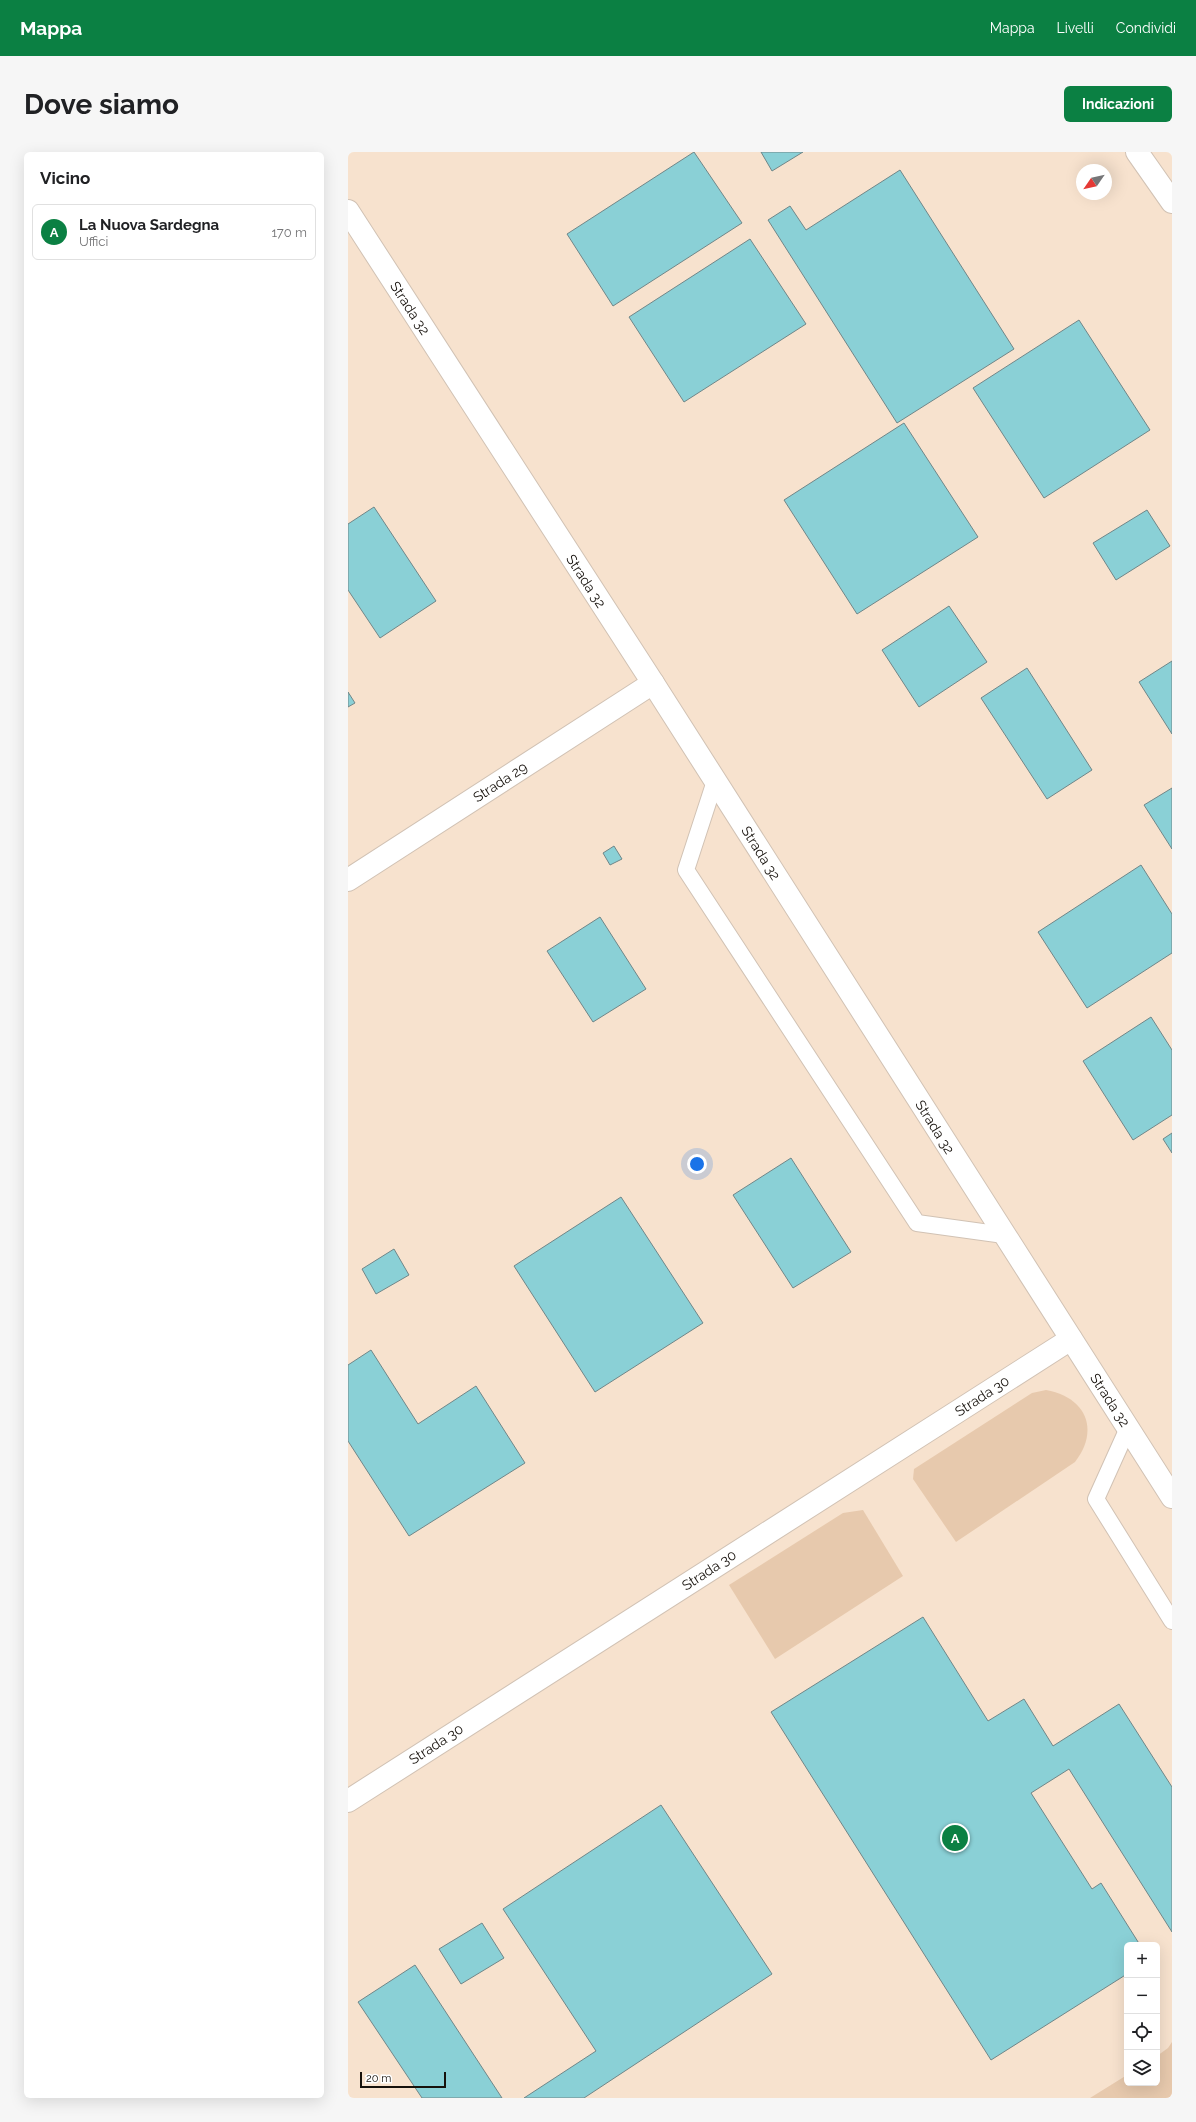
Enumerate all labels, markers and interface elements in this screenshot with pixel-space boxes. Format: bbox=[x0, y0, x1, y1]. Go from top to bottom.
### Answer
text: Mappa bbox=[20, 17, 82, 39]
text: Mappa bbox=[990, 20, 1035, 36]
text: Livelli bbox=[1057, 20, 1094, 36]
text: Condividi bbox=[1116, 20, 1176, 36]
button: Indicazioni bbox=[1064, 86, 1172, 122]
text: Dove siamo bbox=[24, 88, 179, 121]
north arrow bbox=[1076, 164, 1112, 200]
text: Vicino bbox=[40, 168, 90, 188]
text: La Nuova Sardegna bbox=[79, 216, 219, 234]
text: A bbox=[50, 225, 58, 240]
text: 170 m bbox=[271, 225, 307, 240]
text: Uffici bbox=[79, 234, 108, 249]
street label: Strada 32 bbox=[387, 278, 433, 338]
street label: Strada 32 bbox=[563, 551, 609, 611]
street label: Strada 29 bbox=[470, 759, 530, 805]
street label: Strada 32 bbox=[738, 823, 784, 883]
street label: Strada 32 bbox=[912, 1097, 958, 1157]
your location bbox=[687, 1154, 707, 1174]
street label: Strada 32 bbox=[1087, 1370, 1133, 1430]
street label: Strada 30 bbox=[952, 1373, 1012, 1419]
street label: Strada 30 bbox=[679, 1547, 739, 1593]
street label: Strada 30 bbox=[406, 1721, 466, 1767]
pin: A bbox=[942, 1823, 968, 1853]
map controls bbox=[1124, 1942, 1160, 2086]
button: + bbox=[1124, 1942, 1160, 1978]
button: − bbox=[1124, 1978, 1160, 2014]
button: locate bbox=[1124, 2014, 1160, 2050]
button: layers bbox=[1124, 2050, 1160, 2086]
scale bar bbox=[360, 2070, 446, 2089]
text: 20 m bbox=[366, 2072, 391, 2085]

